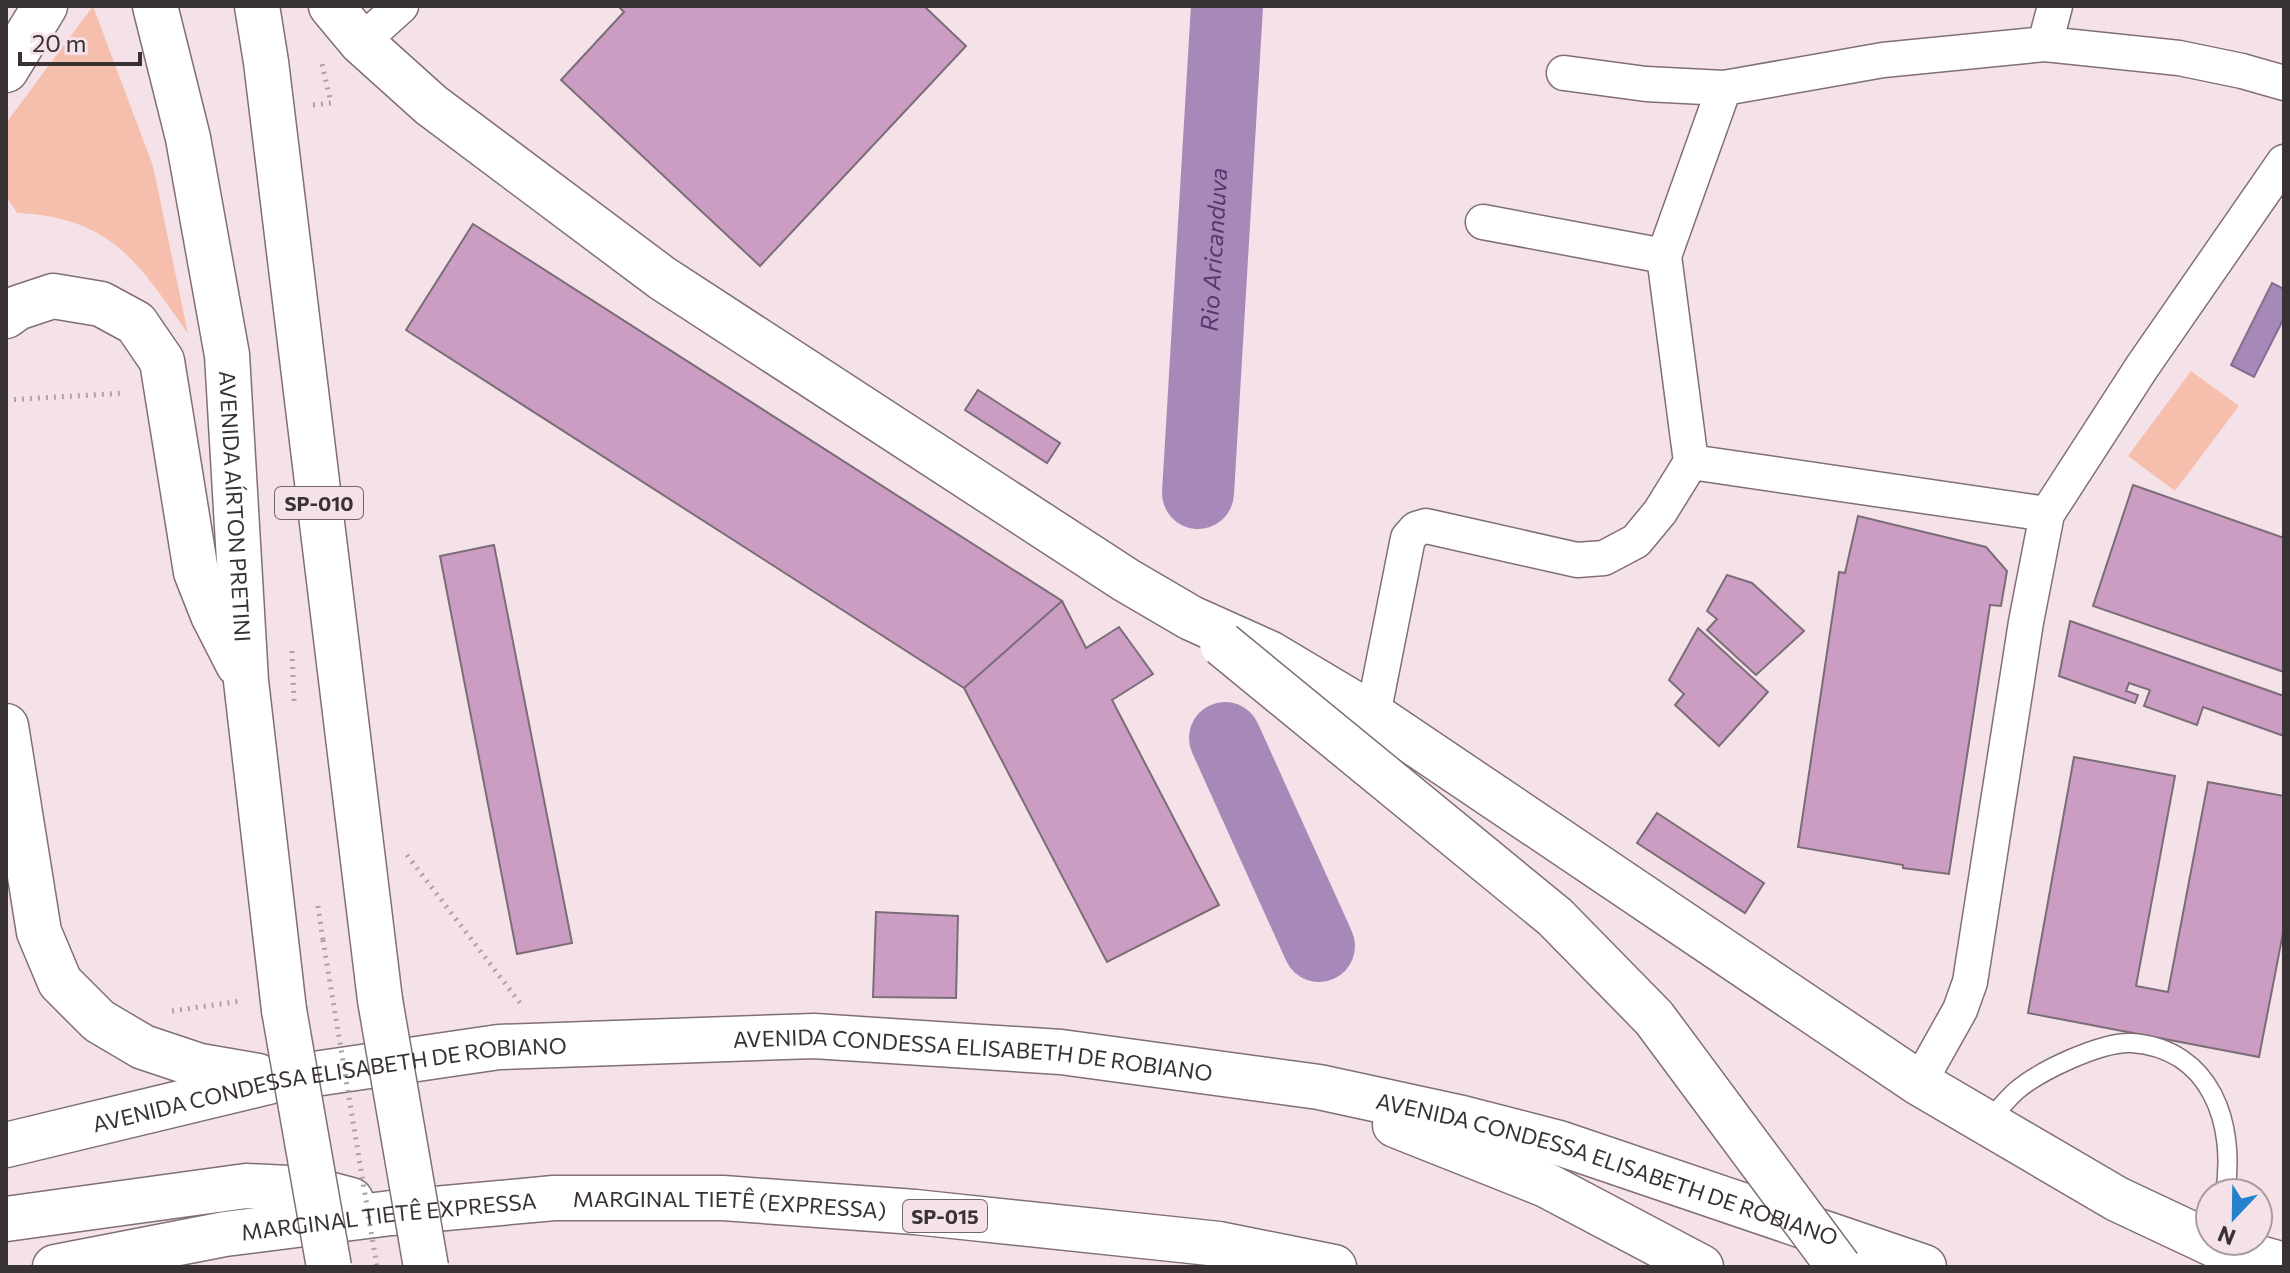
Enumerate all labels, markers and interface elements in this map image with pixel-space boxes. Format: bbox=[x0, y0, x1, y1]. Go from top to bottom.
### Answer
scale bar bbox=[20, 16, 140, 66]
text: 20 m bbox=[32, 28, 86, 57]
water label: Rio Aricanduva bbox=[1193, 167, 1232, 332]
street label: AVENIDA AÍRTON PRETINI bbox=[214, 370, 257, 643]
road number: SP-010 bbox=[275, 487, 363, 519]
street label: AVENIDA CONDESSA ELISABETH DE ROBIANO bbox=[732, 1022, 1214, 1086]
street label: AVENIDA CONDESSA ELISABETH DE ROBIANO bbox=[90, 1031, 567, 1137]
street label: AVENIDA CONDESSA ELISABETH DE ROBIANO bbox=[1374, 1086, 1842, 1250]
north arrow bbox=[2194, 1177, 2274, 1257]
street label: MARGINAL TIETÊ (EXPRESSA) bbox=[573, 1185, 887, 1223]
street label: MARGINAL TIETÊ EXPRESSA bbox=[240, 1186, 538, 1245]
road number: SP-015 bbox=[903, 1200, 987, 1232]
text: N bbox=[2214, 1220, 2239, 1252]

